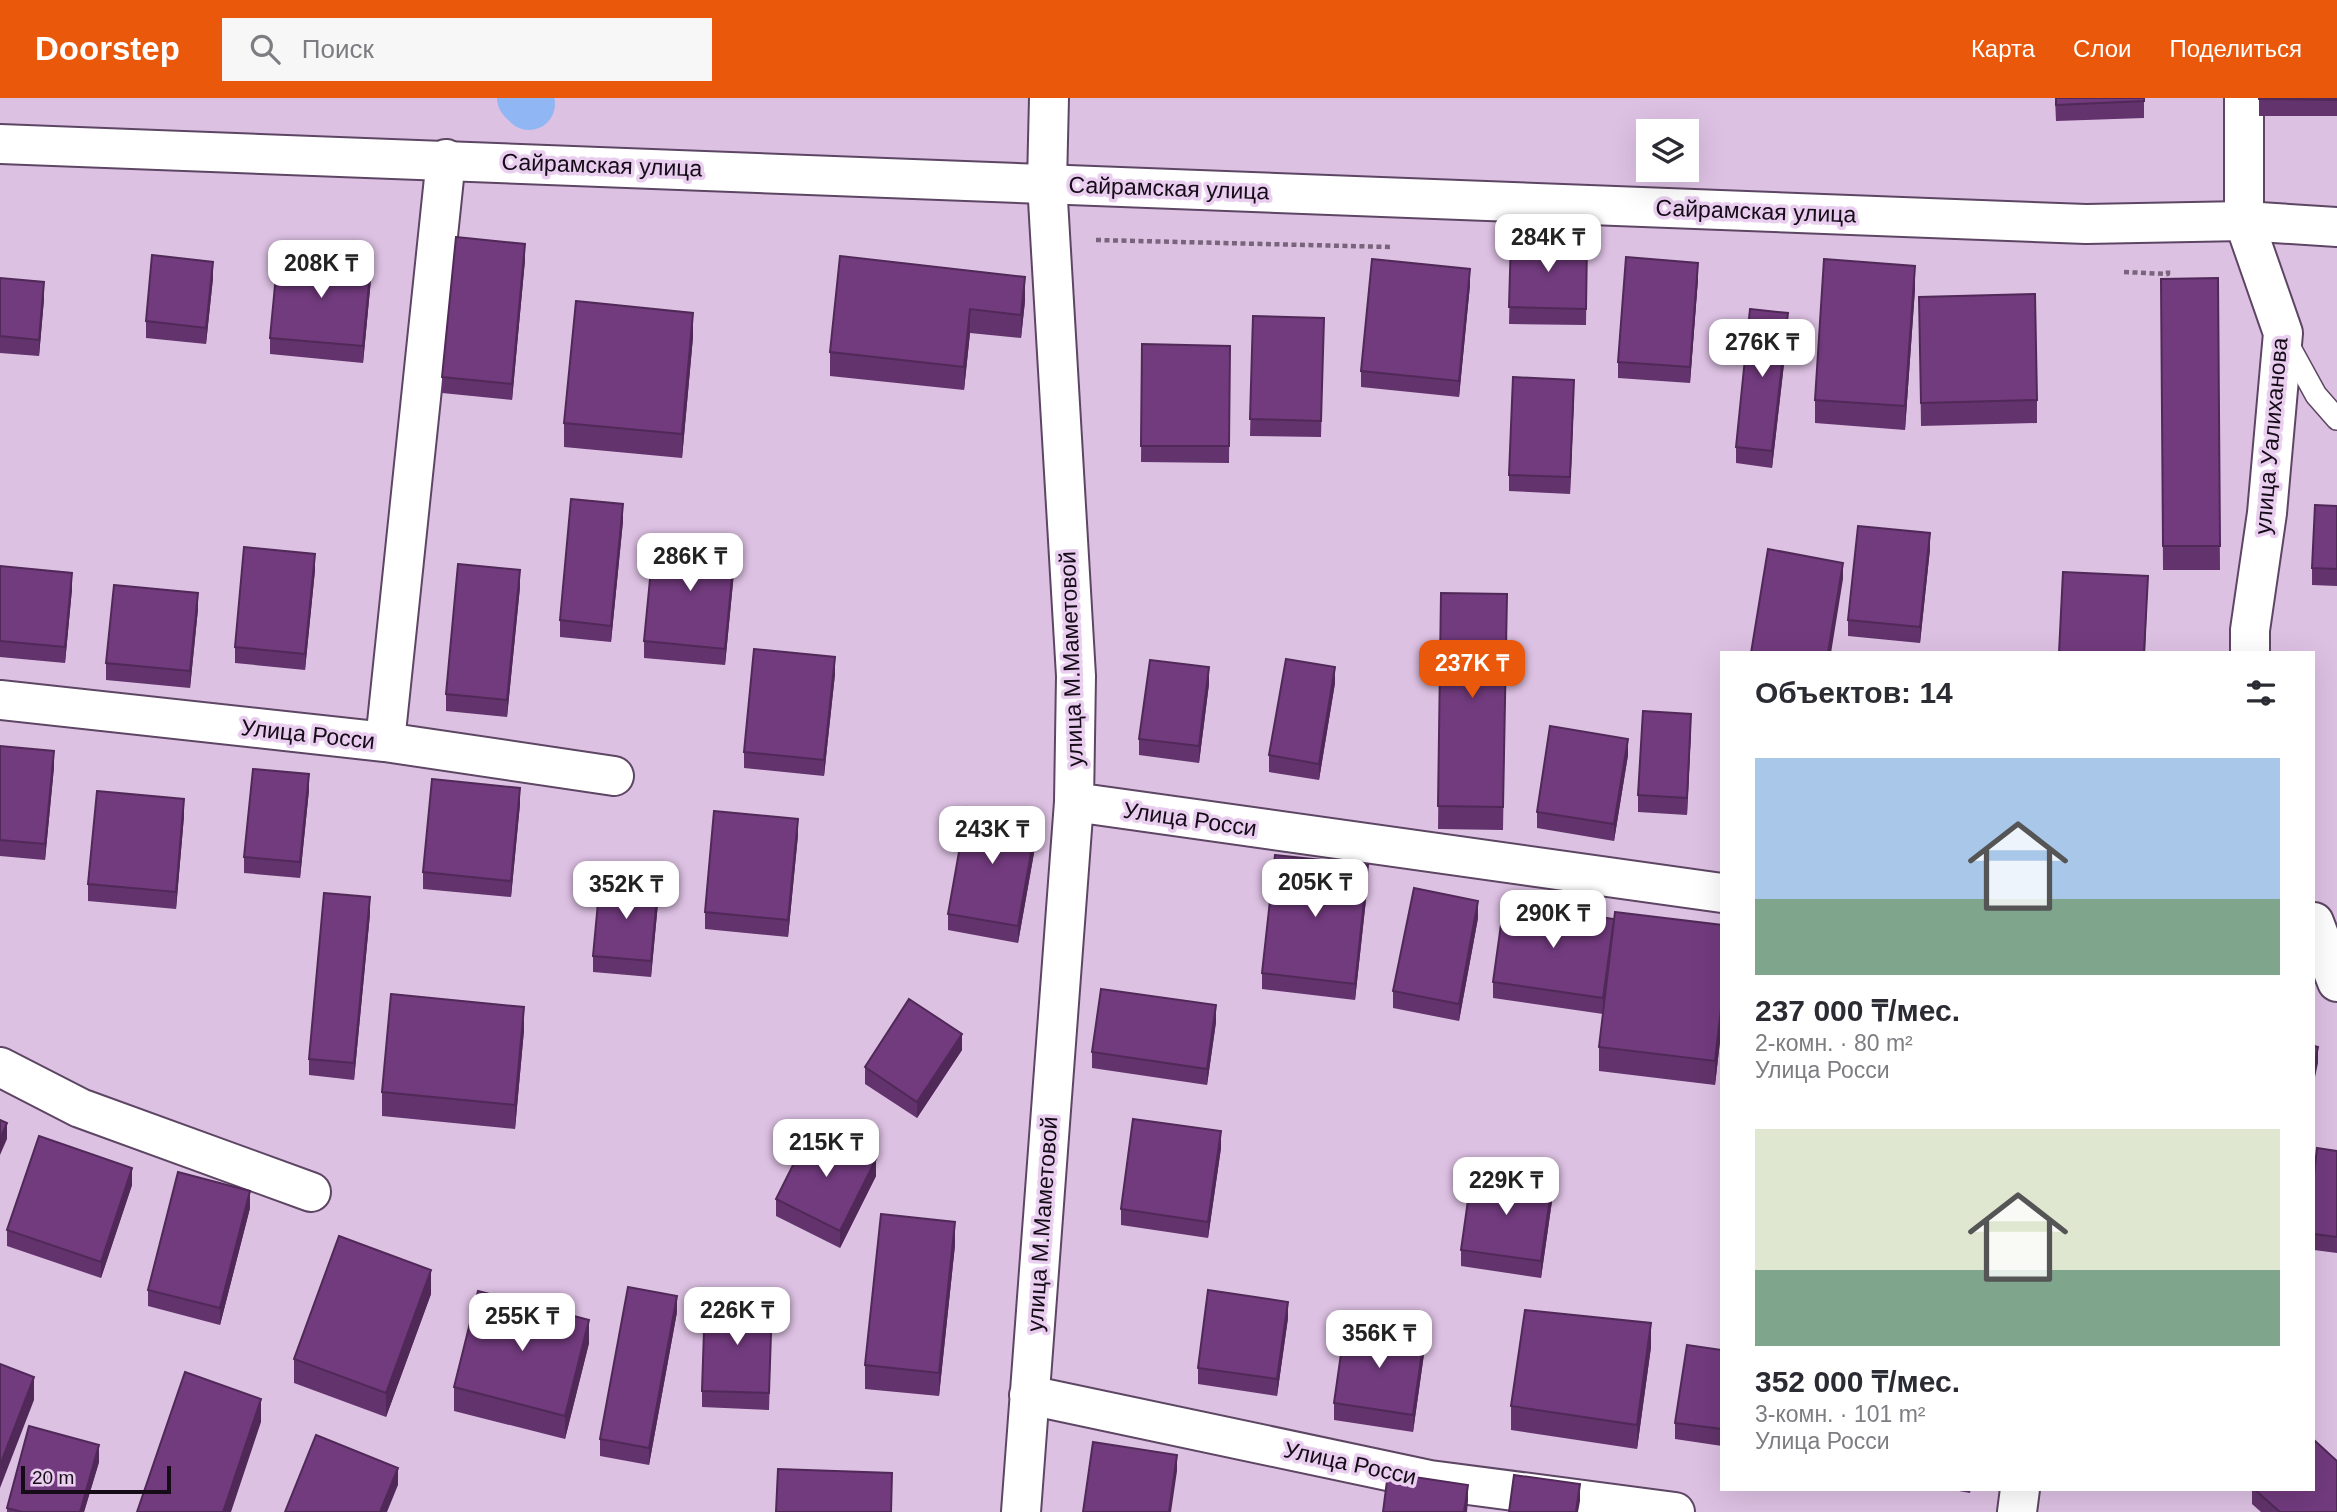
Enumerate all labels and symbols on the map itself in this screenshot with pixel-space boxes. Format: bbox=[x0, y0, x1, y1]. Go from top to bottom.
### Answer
street label: Сайрамская улица bbox=[501, 149, 703, 182]
street label: Сайрамская улица bbox=[1068, 172, 1270, 205]
street label: Сайрамская улица bbox=[1655, 195, 1857, 228]
pin: 284K ₸ bbox=[1491, 214, 1605, 274]
pin: 208K ₸ bbox=[264, 240, 378, 300]
pin: 276K ₸ bbox=[1705, 320, 1819, 379]
street label: улица Уалиханова bbox=[2249, 336, 2293, 536]
pin: 286K ₸ bbox=[633, 533, 747, 593]
street label: улица М.Маметовой bbox=[1054, 551, 1088, 767]
pin: 237K ₸ bbox=[1415, 640, 1529, 700]
street label: Улица Росси bbox=[240, 714, 376, 754]
street label: Улица Росси bbox=[1122, 797, 1258, 841]
pin: 243K ₸ bbox=[935, 806, 1049, 866]
pin: 205K ₸ bbox=[1258, 860, 1372, 919]
pin: 352K ₸ bbox=[569, 862, 683, 921]
pin: 290K ₸ bbox=[1496, 890, 1610, 950]
street label: улица М.Маметовой bbox=[1022, 1115, 1062, 1333]
pin: 215K ₸ bbox=[769, 1119, 883, 1179]
pin: 229K ₸ bbox=[1449, 1158, 1563, 1217]
pin: 226K ₸ bbox=[680, 1288, 794, 1347]
pin: 255K ₸ bbox=[465, 1294, 579, 1353]
pin: 356K ₸ bbox=[1322, 1310, 1436, 1370]
street label: Улица Росси bbox=[1281, 1436, 1419, 1490]
scale bar bbox=[21, 1463, 172, 1495]

